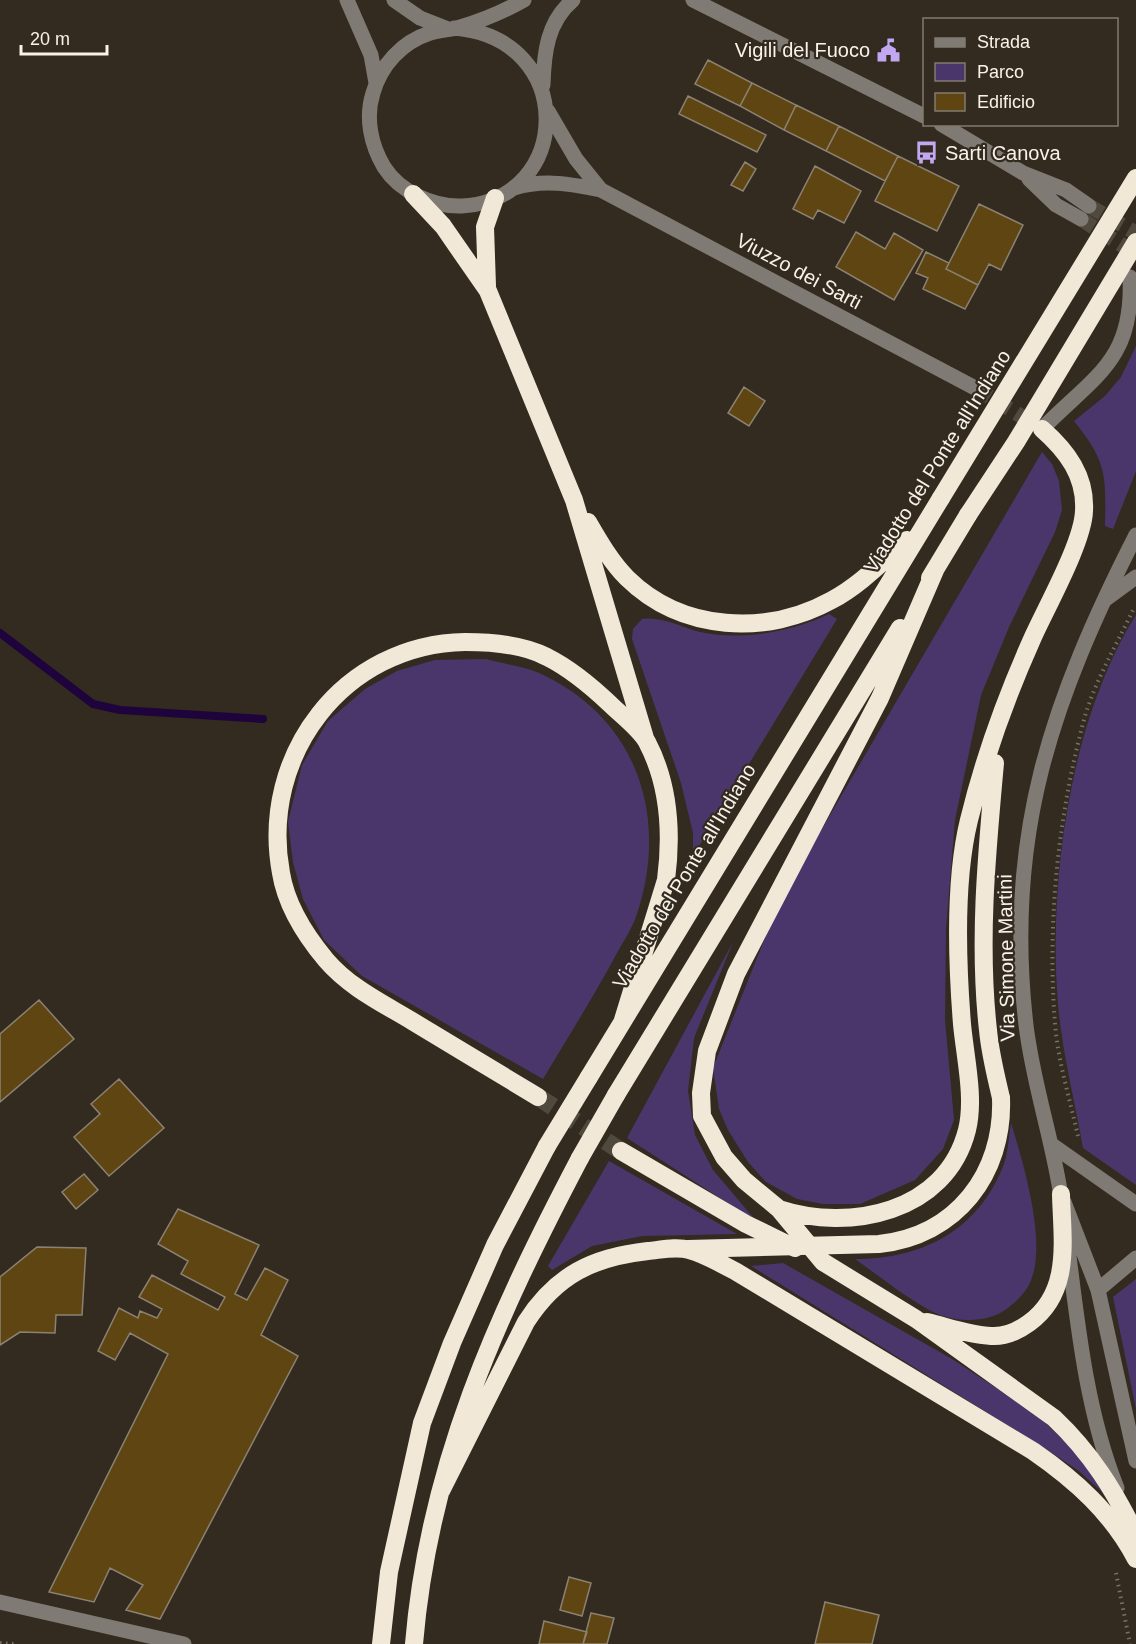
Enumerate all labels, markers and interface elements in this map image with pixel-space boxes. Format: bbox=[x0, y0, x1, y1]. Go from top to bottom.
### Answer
scale bar bbox=[21, 18, 106, 56]
legend bbox=[923, 18, 1118, 126]
text: 20 m bbox=[30, 29, 70, 49]
text: Strada bbox=[977, 32, 1031, 52]
public building icon: Vigili del Fuoco bbox=[875, 37, 901, 63]
place label: Vigili del Fuoco bbox=[735, 39, 870, 61]
text: Parco bbox=[977, 62, 1024, 82]
text: Edificio bbox=[977, 92, 1035, 112]
bus stop icon: Sarti Canova bbox=[914, 140, 940, 166]
place label: Sarti Canova bbox=[945, 142, 1061, 164]
street label: Viuzzo dei Sarti bbox=[733, 229, 865, 313]
street label: Viadotto del Ponte all'Indiano bbox=[859, 346, 1015, 576]
street label: Viadotto del Ponte all'Indiano bbox=[608, 760, 760, 992]
street label: Via Simone Martini bbox=[994, 874, 1018, 1042]

